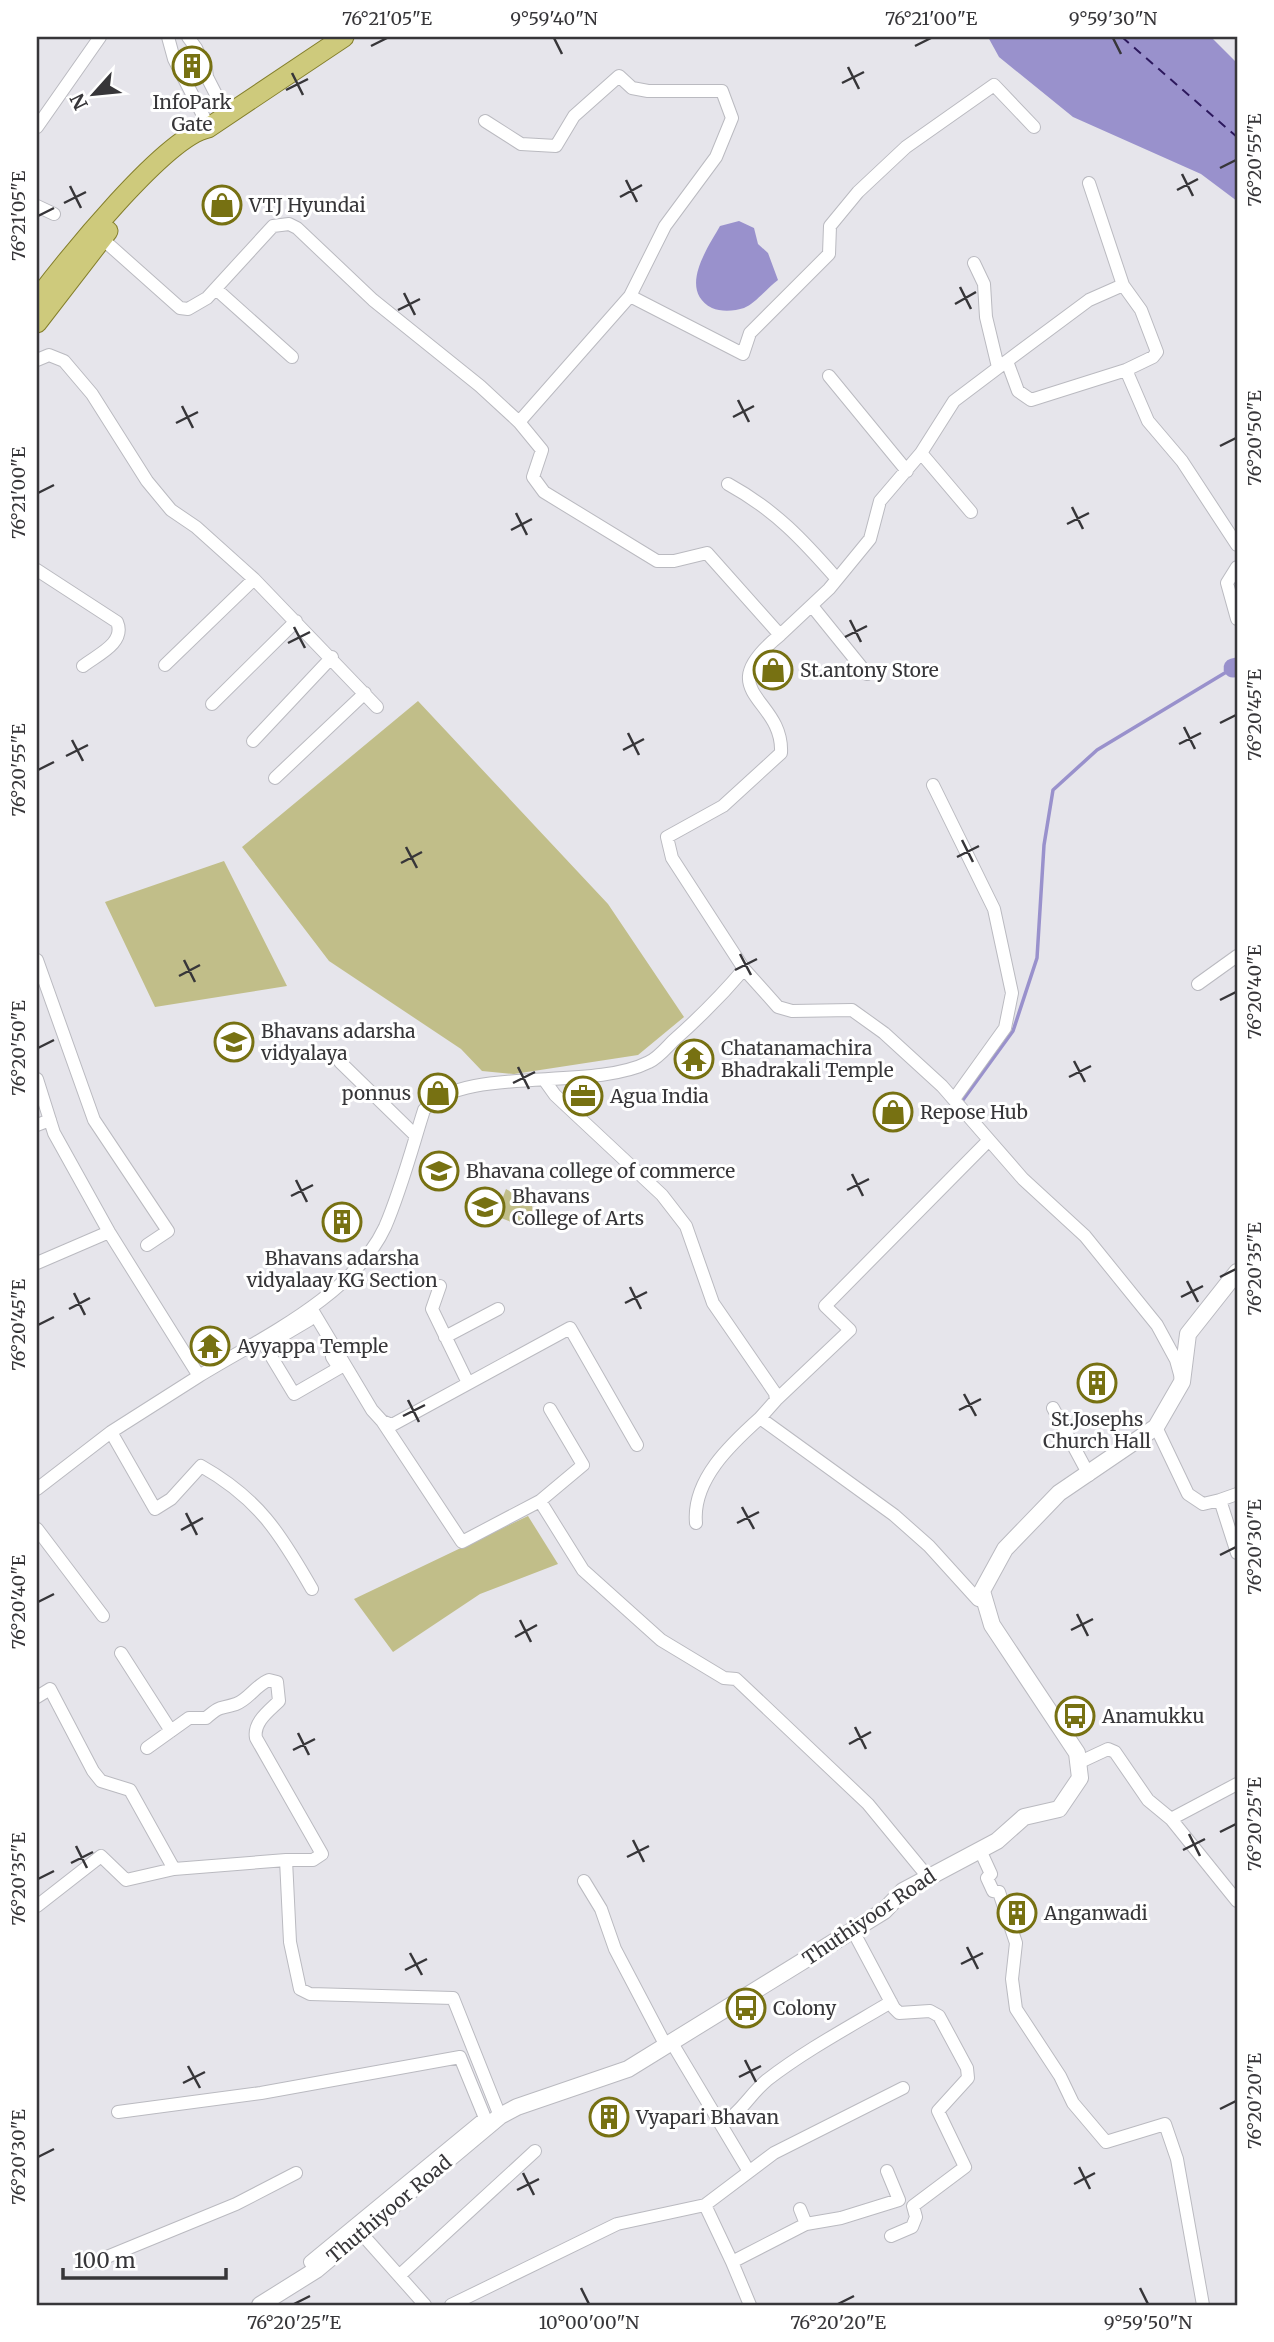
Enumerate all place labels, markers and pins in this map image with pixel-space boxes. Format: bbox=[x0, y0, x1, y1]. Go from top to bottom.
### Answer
building icon: InfoPark Gate bbox=[171, 45, 213, 87]
place label: InfoPark Gate bbox=[152, 90, 232, 136]
shop icon: VTJ Hyundai bbox=[201, 184, 243, 226]
place label: VTJ Hyundai bbox=[248, 193, 366, 217]
shop icon: St.antony Store bbox=[752, 649, 794, 691]
place label: St.antony Store bbox=[800, 658, 939, 682]
place label: Bhavans adarsha vidyalaya bbox=[260, 1019, 416, 1065]
school or university icon: Bhavans adarsha vidyalaya bbox=[213, 1021, 255, 1063]
place label: Chatanamachira Bhadrakali Temple bbox=[721, 1036, 894, 1082]
temple icon: Chatanamachira Bhadrakali Temple bbox=[673, 1038, 715, 1080]
shop icon: ponnus bbox=[417, 1072, 459, 1114]
office icon: Agua India bbox=[562, 1075, 604, 1117]
place label: ponnus bbox=[342, 1081, 411, 1105]
place label: Agua India bbox=[609, 1084, 709, 1108]
shop icon: Repose Hub bbox=[872, 1091, 914, 1133]
place label: Repose Hub bbox=[920, 1100, 1028, 1124]
school or university icon: Bhavana college of commerce bbox=[418, 1150, 460, 1192]
place label: Bhavana college of commerce bbox=[466, 1159, 735, 1183]
place label: Bhavans College of Arts bbox=[512, 1184, 644, 1230]
school or university icon: Bhavans College of Arts bbox=[464, 1186, 506, 1228]
building icon: Bhavans adarsha vidyalaay KG Section bbox=[321, 1201, 363, 1243]
place label: Bhavans adarsha vidyalaay KG Section bbox=[245, 1246, 438, 1292]
temple icon: Ayyappa Temple bbox=[189, 1325, 231, 1367]
place label: Ayyappa Temple bbox=[236, 1334, 388, 1358]
building icon: St.Josephs Church Hall bbox=[1076, 1362, 1118, 1404]
place label: St.Josephs Church Hall bbox=[1043, 1407, 1151, 1453]
bus stop icon: Anamukku bbox=[1054, 1695, 1096, 1737]
place label: Anamukku bbox=[1101, 1704, 1204, 1728]
building icon: Anganwadi bbox=[996, 1892, 1038, 1934]
place label: Anganwadi bbox=[1043, 1901, 1148, 1925]
bus stop icon: Colony bbox=[725, 1987, 767, 2029]
place label: Colony bbox=[773, 1996, 836, 2020]
building icon: Vyapari Bhavan bbox=[588, 2096, 630, 2138]
place label: Vyapari Bhavan bbox=[635, 2105, 779, 2129]

